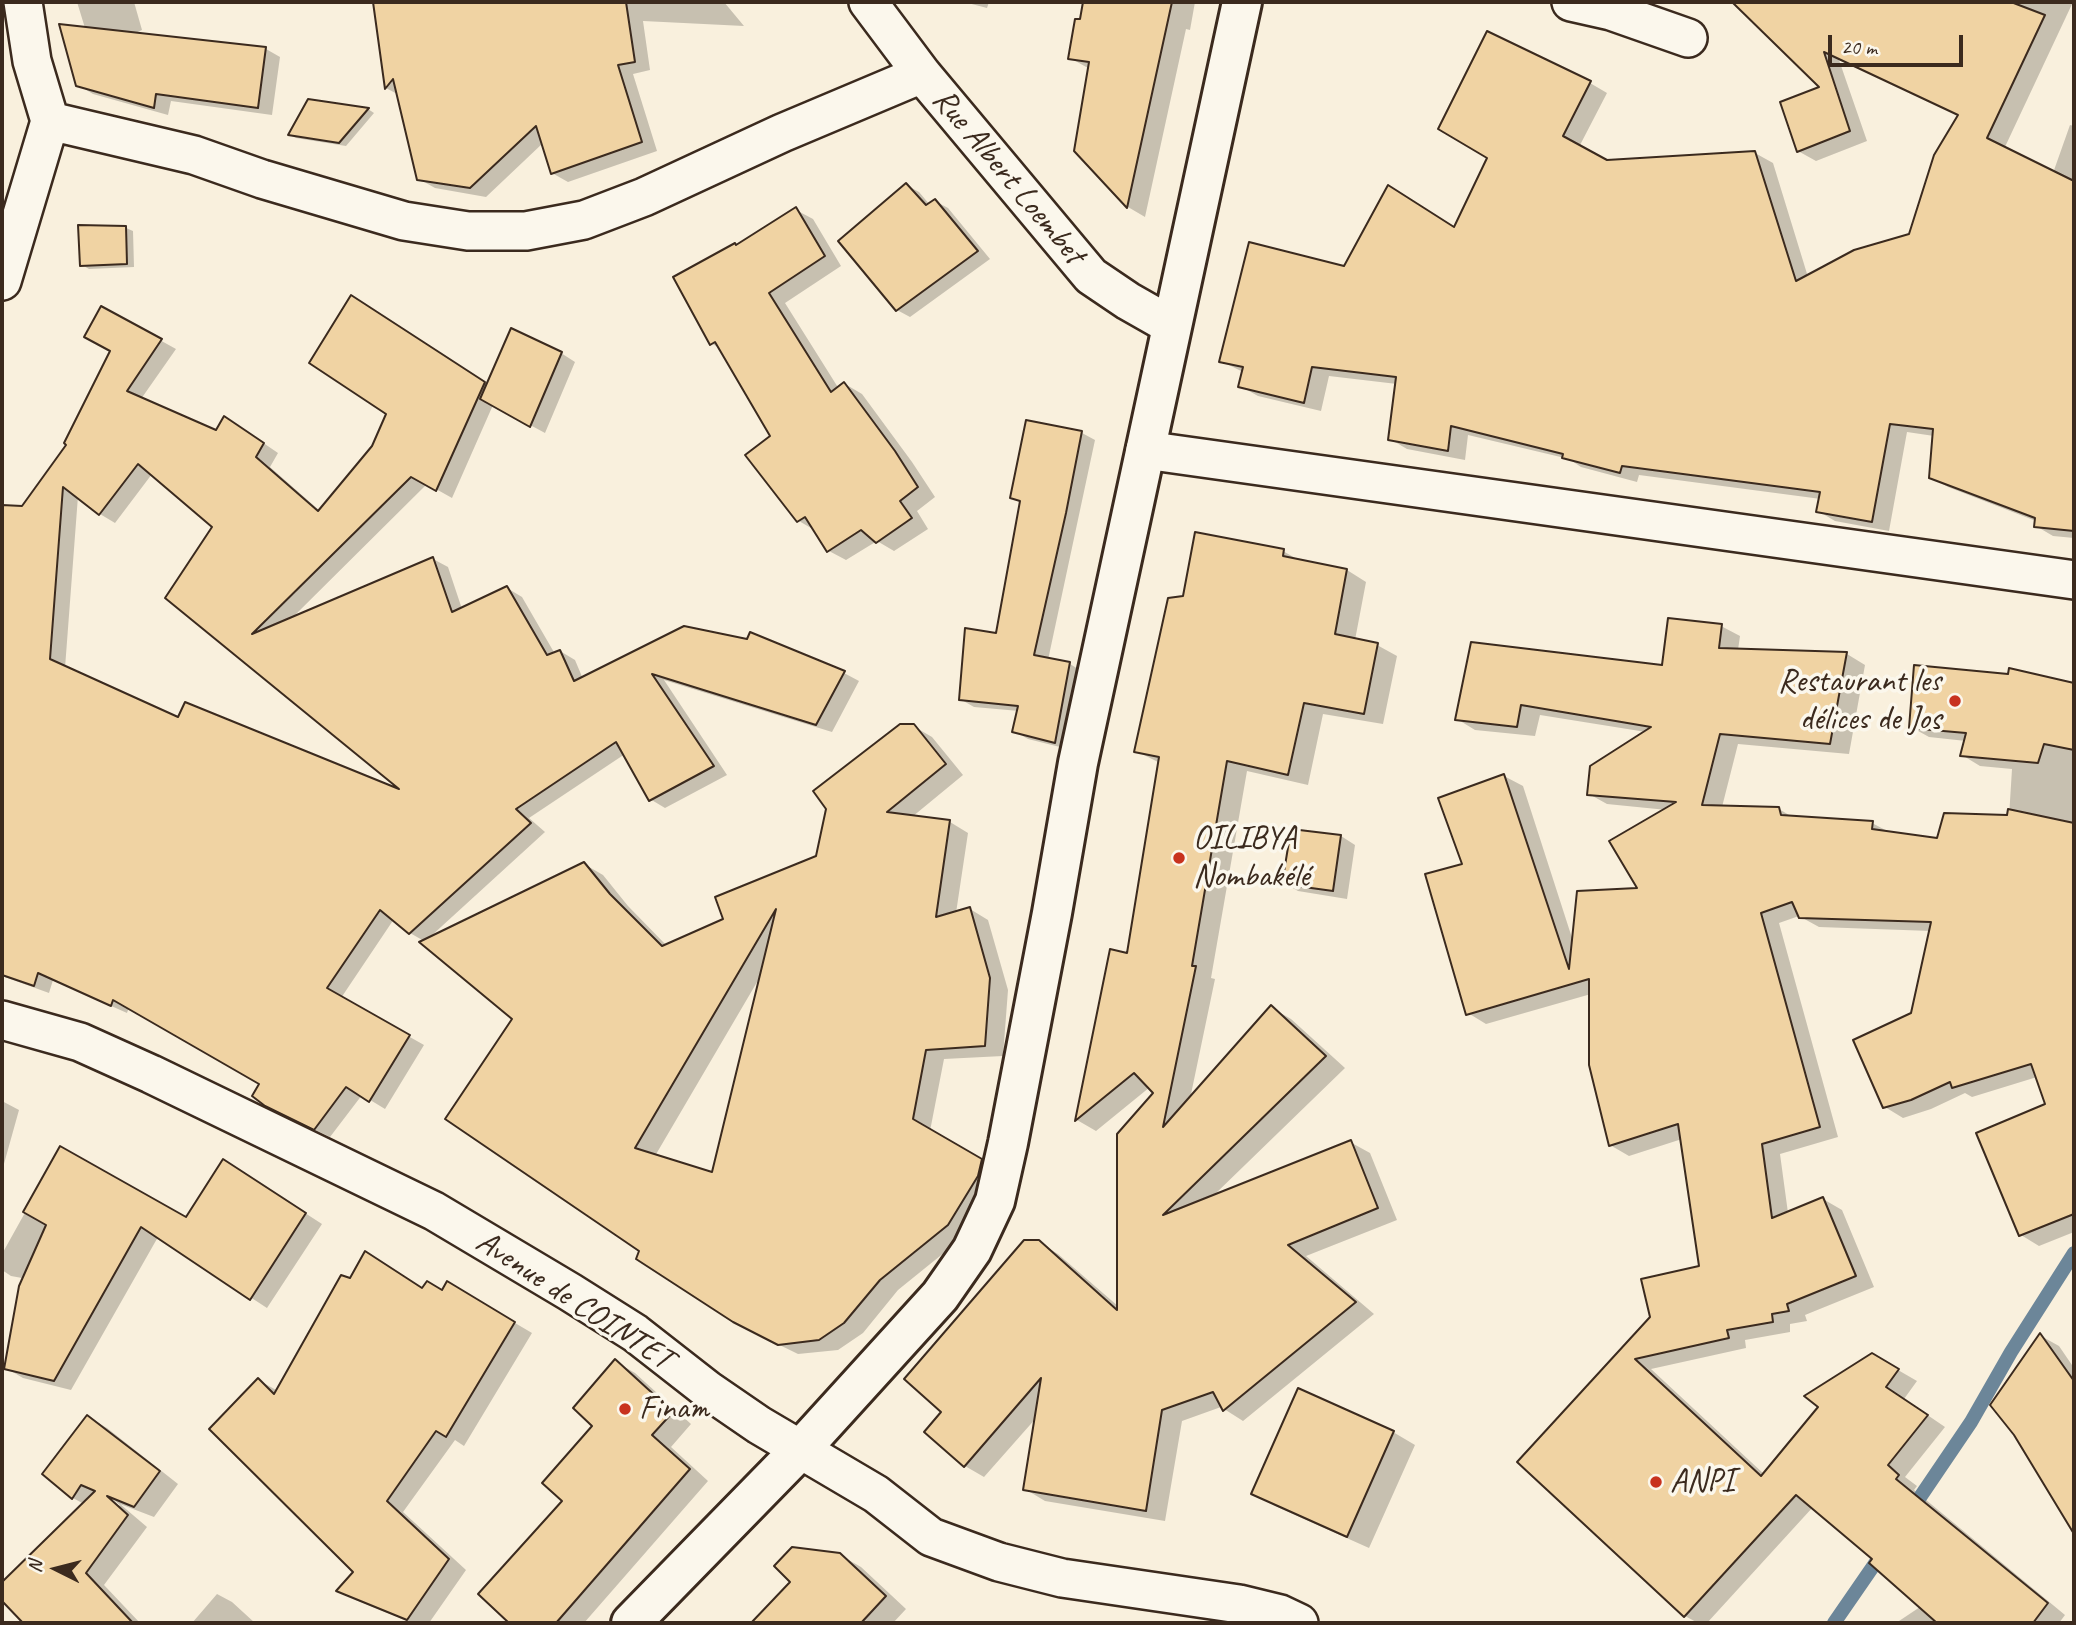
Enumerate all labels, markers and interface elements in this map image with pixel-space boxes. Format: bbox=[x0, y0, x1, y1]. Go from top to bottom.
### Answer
scale bar bbox=[1831, 21, 1966, 65]
text: 20 m bbox=[1841, 34, 1877, 60]
street label: Rue Albert Loembet bbox=[923, 81, 1093, 273]
place label: Restaurant les délices de Jos bbox=[1778, 662, 1941, 740]
marker: Restaurant les délices de Jos bbox=[1947, 693, 1963, 709]
place label: OILIBYA Nombakélé bbox=[1193, 819, 1310, 897]
marker: OILIBYA Nombakélé bbox=[1171, 850, 1187, 866]
street label: Avenue de COINTET bbox=[468, 1223, 680, 1379]
place label: Finam bbox=[639, 1389, 709, 1429]
marker: Finam bbox=[617, 1401, 633, 1417]
place label: ANPI bbox=[1670, 1462, 1734, 1502]
marker: ANPI bbox=[1648, 1474, 1664, 1490]
north arrow bbox=[21, 1534, 91, 1604]
text: N bbox=[23, 1560, 48, 1574]

